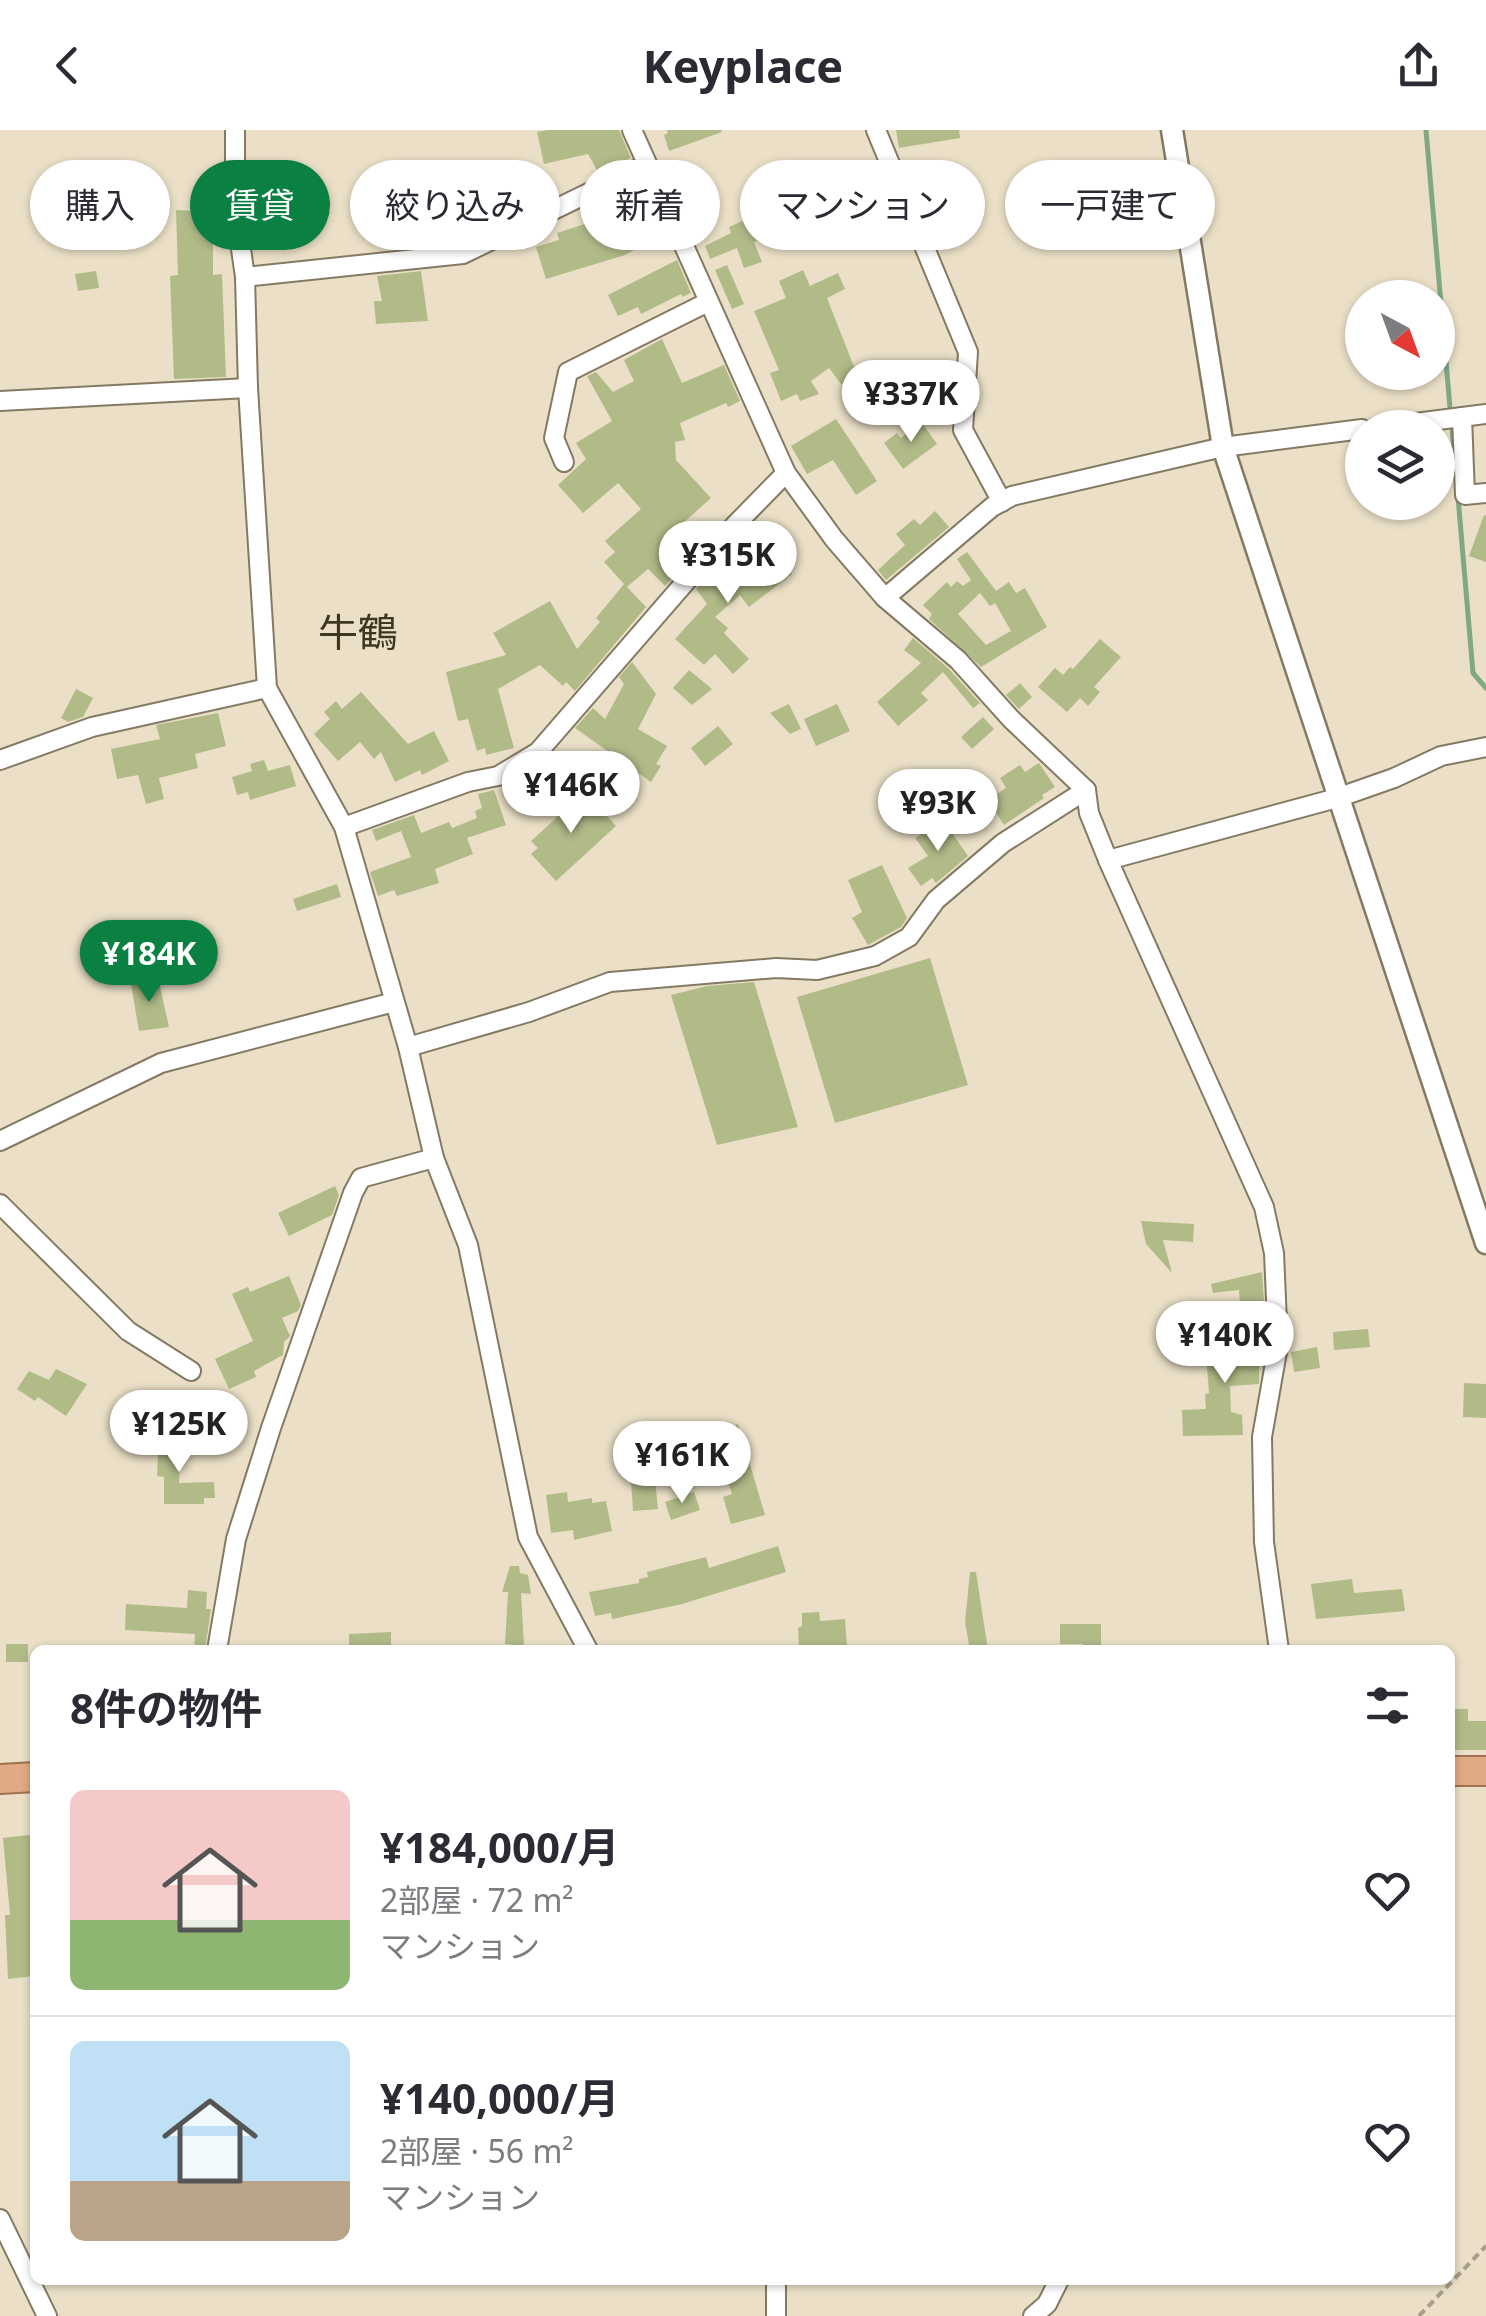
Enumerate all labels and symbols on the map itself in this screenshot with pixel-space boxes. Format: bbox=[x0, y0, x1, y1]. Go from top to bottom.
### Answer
north arrow bbox=[1345, 280, 1455, 390]
pin: ¥337K bbox=[841, 360, 981, 445]
pin: ¥315K bbox=[658, 521, 798, 606]
district label: 牛鶴 bbox=[318, 604, 398, 659]
pin: ¥146K bbox=[501, 751, 641, 836]
pin: ¥93K bbox=[879, 769, 997, 854]
pin: ¥184K bbox=[79, 920, 219, 1005]
pin: ¥140K bbox=[1155, 1301, 1295, 1386]
pin: ¥125K bbox=[109, 1390, 249, 1475]
pin: ¥161K bbox=[612, 1421, 752, 1506]

